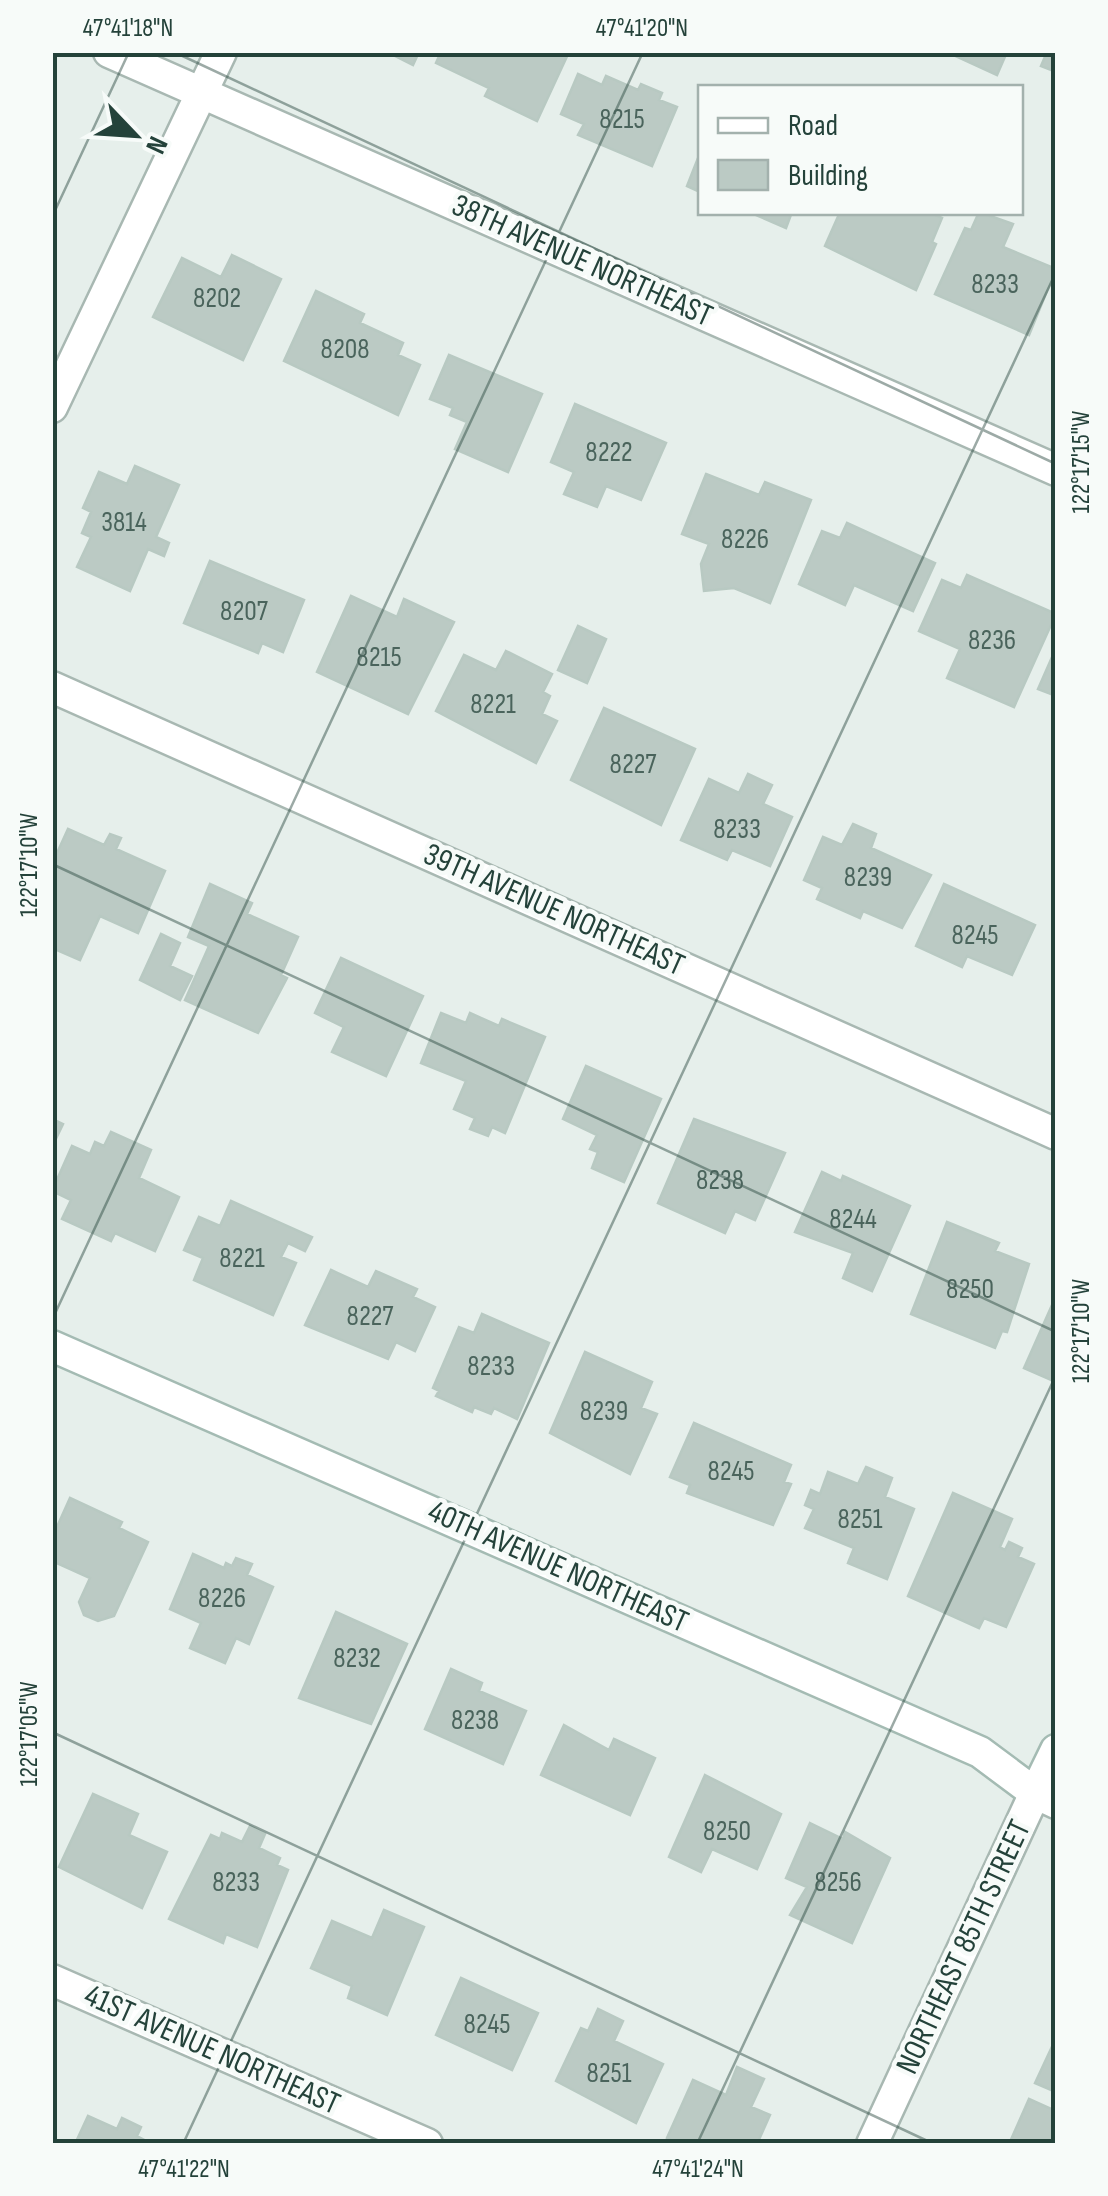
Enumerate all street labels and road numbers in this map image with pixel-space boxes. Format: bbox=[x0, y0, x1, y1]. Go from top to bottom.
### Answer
street label: 38TH AVENUE NORTHEAST bbox=[446, 186, 718, 336]
street label: 39TH AVENUE NORTHEAST bbox=[417, 835, 691, 985]
street label: 40TH AVENUE NORTHEAST bbox=[422, 1492, 694, 1642]
street label: NORTHEAST 85TH STREET bbox=[888, 1814, 1040, 2080]
street label: 41ST AVENUE NORTHEAST bbox=[78, 1976, 346, 2124]

